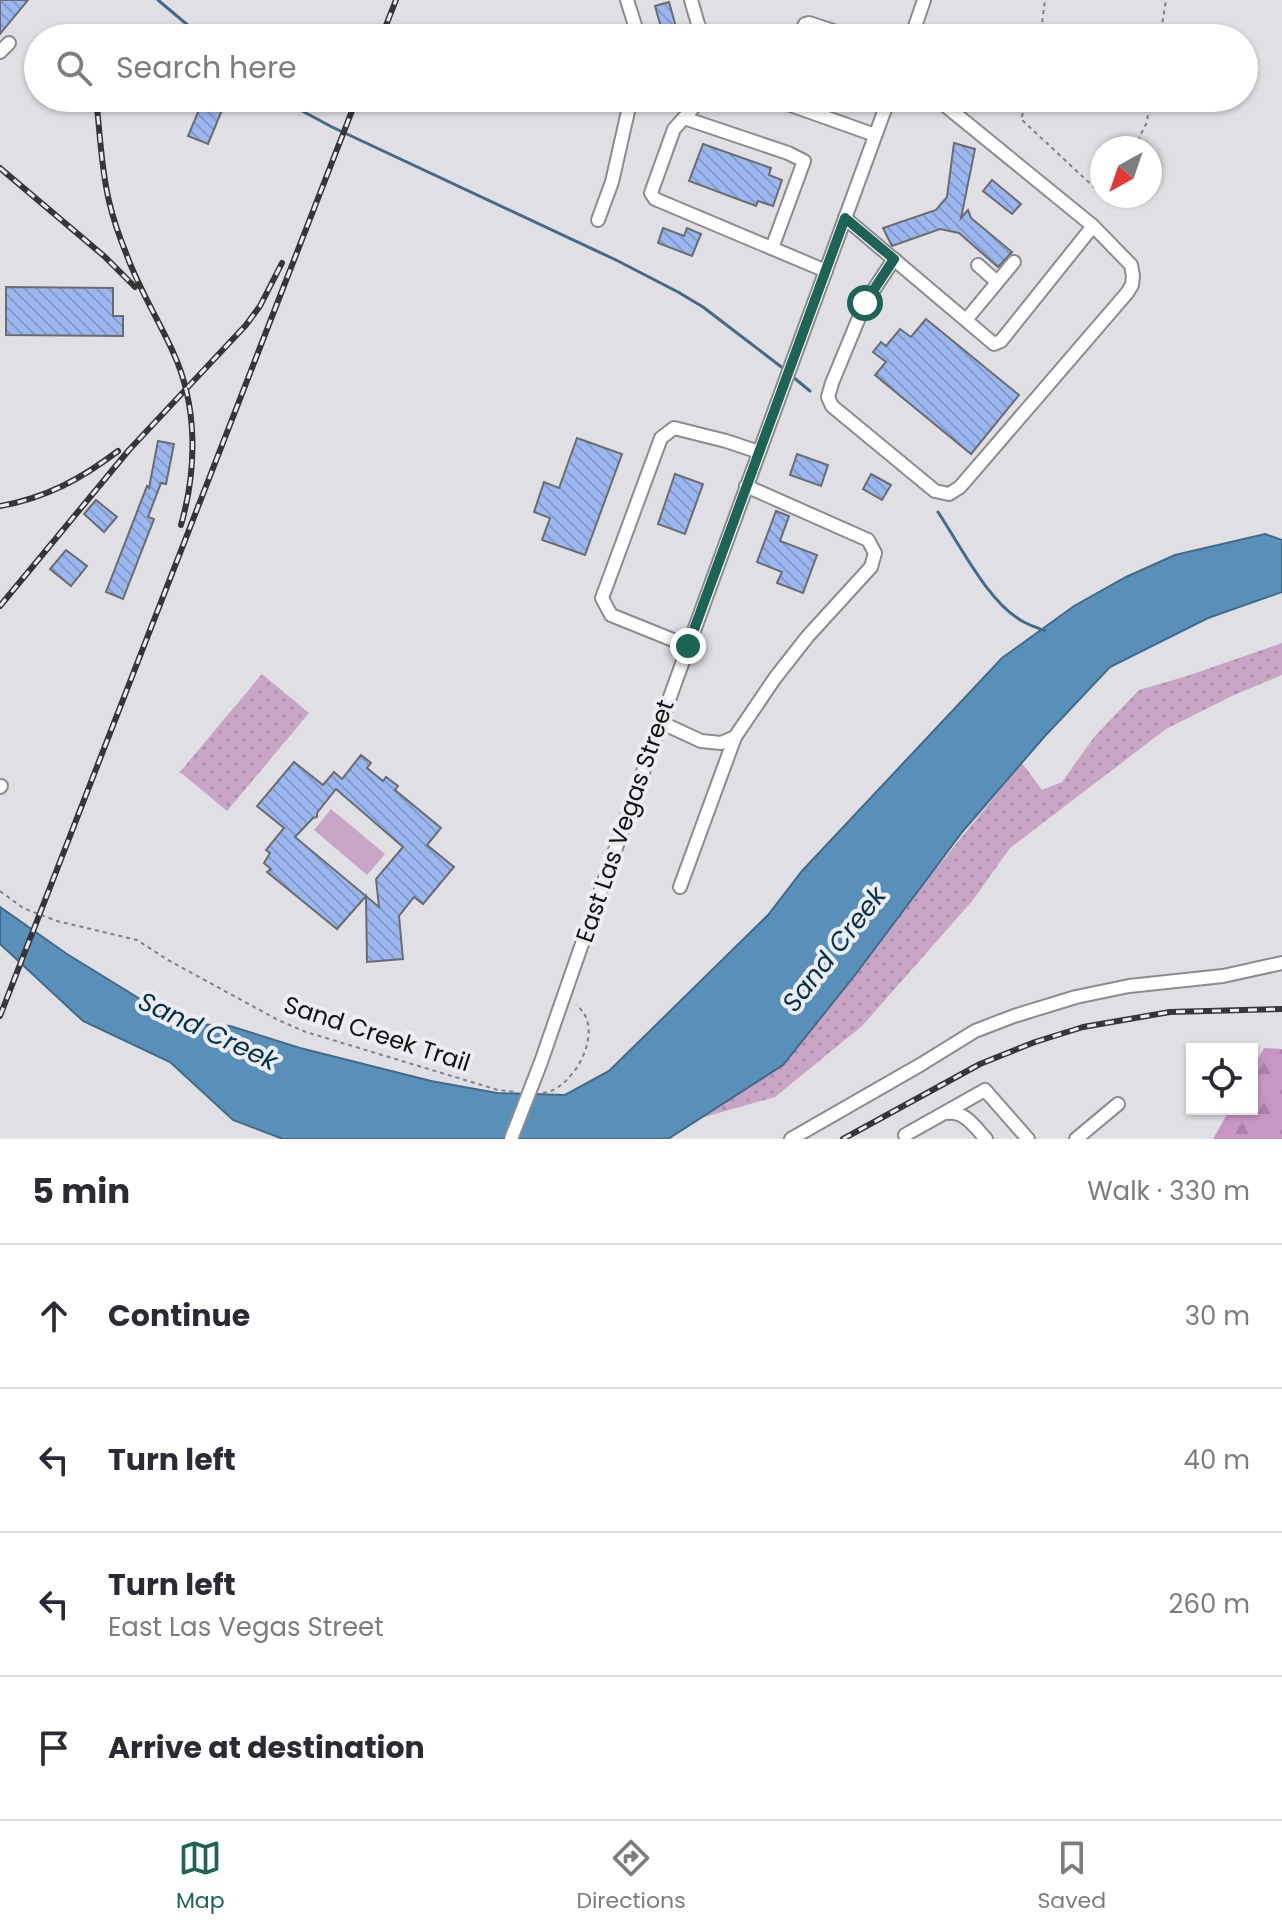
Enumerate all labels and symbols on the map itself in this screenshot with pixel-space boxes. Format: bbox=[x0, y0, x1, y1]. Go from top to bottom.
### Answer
north arrow bbox=[1090, 136, 1162, 208]
route start bbox=[847, 285, 883, 321]
route end bbox=[670, 628, 706, 664]
street label: East Las Vegas Street bbox=[567, 695, 682, 947]
water label: Sand Creek bbox=[774, 878, 895, 1019]
water label: Sand Creek bbox=[132, 983, 285, 1080]
street label: Sand Creek Trail bbox=[280, 988, 475, 1079]

